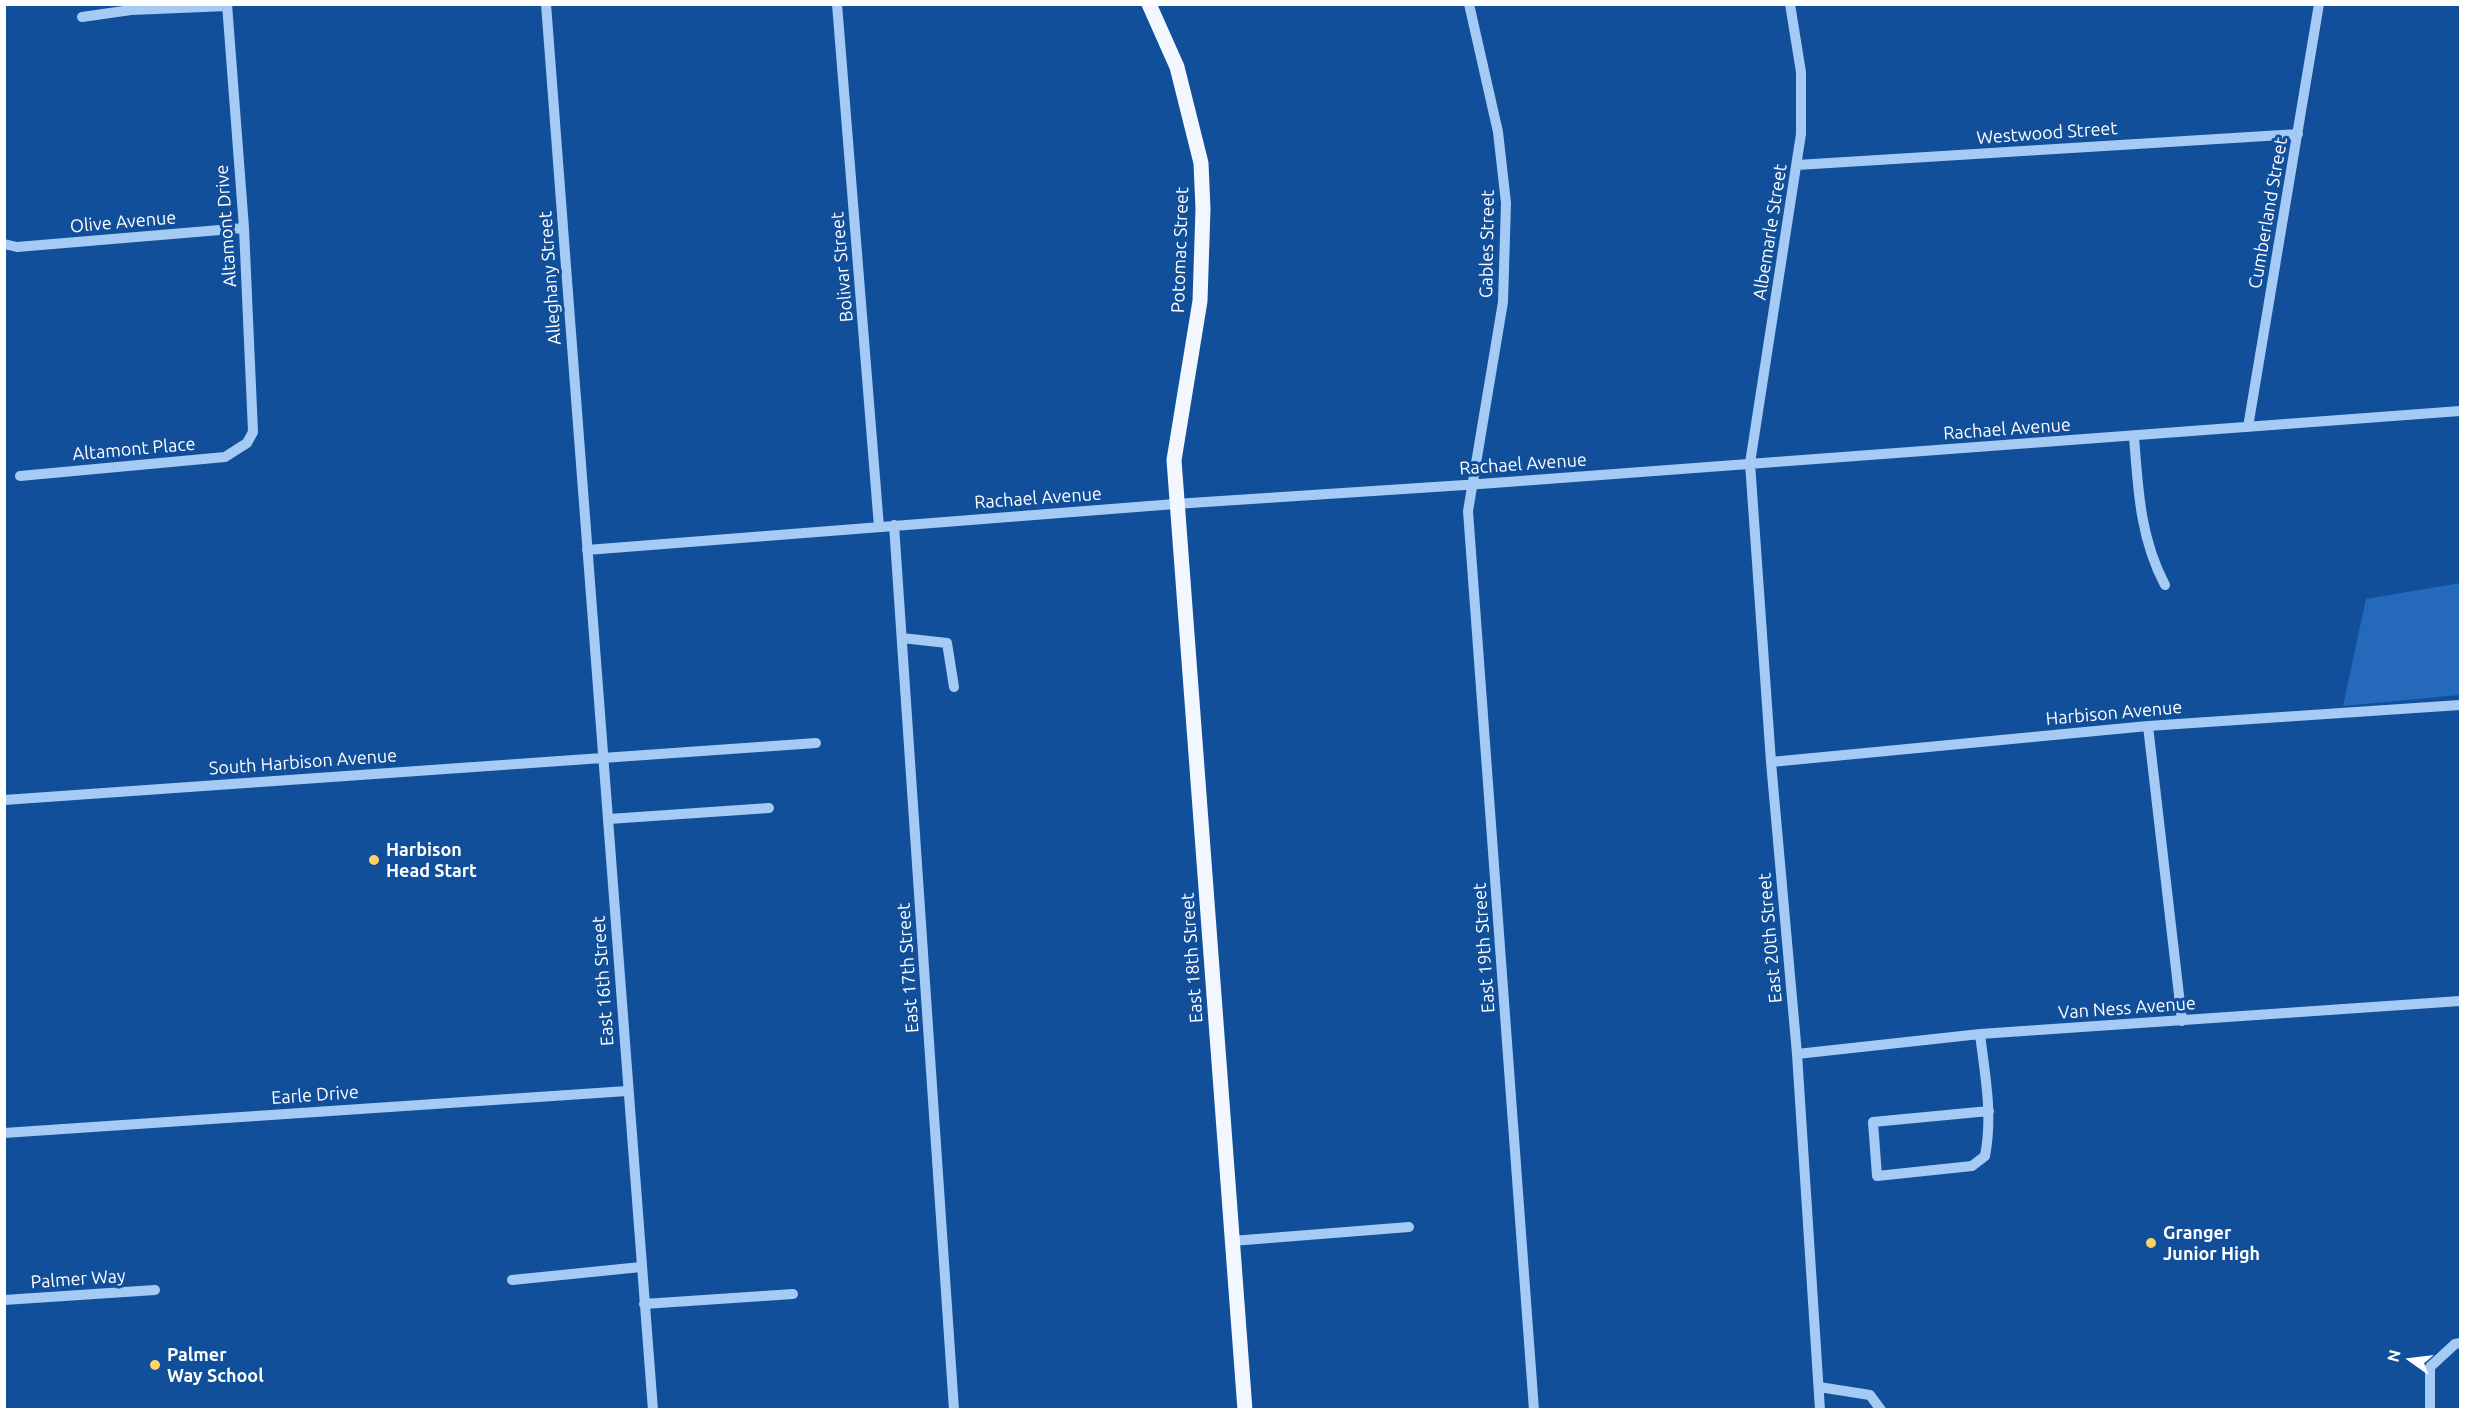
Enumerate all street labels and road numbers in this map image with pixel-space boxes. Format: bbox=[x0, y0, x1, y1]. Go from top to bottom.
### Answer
street label: Westwood Street bbox=[1976, 117, 2118, 149]
street label: Cumberland Street bbox=[2244, 136, 2292, 290]
street label: Albemarle Street bbox=[1749, 162, 1791, 302]
street label: Altamont Drive bbox=[211, 164, 241, 288]
street label: Potomac Street bbox=[1167, 187, 1193, 313]
street label: Gables Street bbox=[1475, 190, 1499, 298]
street label: Olive Avenue bbox=[69, 207, 177, 237]
street label: Alleghany Street bbox=[535, 210, 565, 346]
street label: Bolivar Street bbox=[826, 211, 858, 323]
street label: Rachael Avenue bbox=[1943, 414, 2071, 444]
street label: Altamont Place bbox=[72, 433, 196, 465]
street label: Rachael Avenue bbox=[1459, 449, 1587, 479]
street label: Rachael Avenue bbox=[974, 483, 1102, 513]
street label: Harbison Avenue bbox=[2045, 696, 2183, 730]
street label: South Harbison Avenue bbox=[208, 745, 398, 779]
street label: East 20th Street bbox=[1754, 872, 1786, 1004]
street label: East 19th Street bbox=[1469, 882, 1499, 1014]
street label: East 18th Street bbox=[1177, 892, 1207, 1024]
street label: East 17th Street bbox=[893, 902, 923, 1034]
street label: East 16th Street bbox=[588, 915, 618, 1047]
street label: Van Ness Avenue bbox=[2057, 992, 2197, 1024]
street label: Earle Drive bbox=[271, 1081, 359, 1109]
street label: Palmer Way bbox=[30, 1265, 126, 1293]

